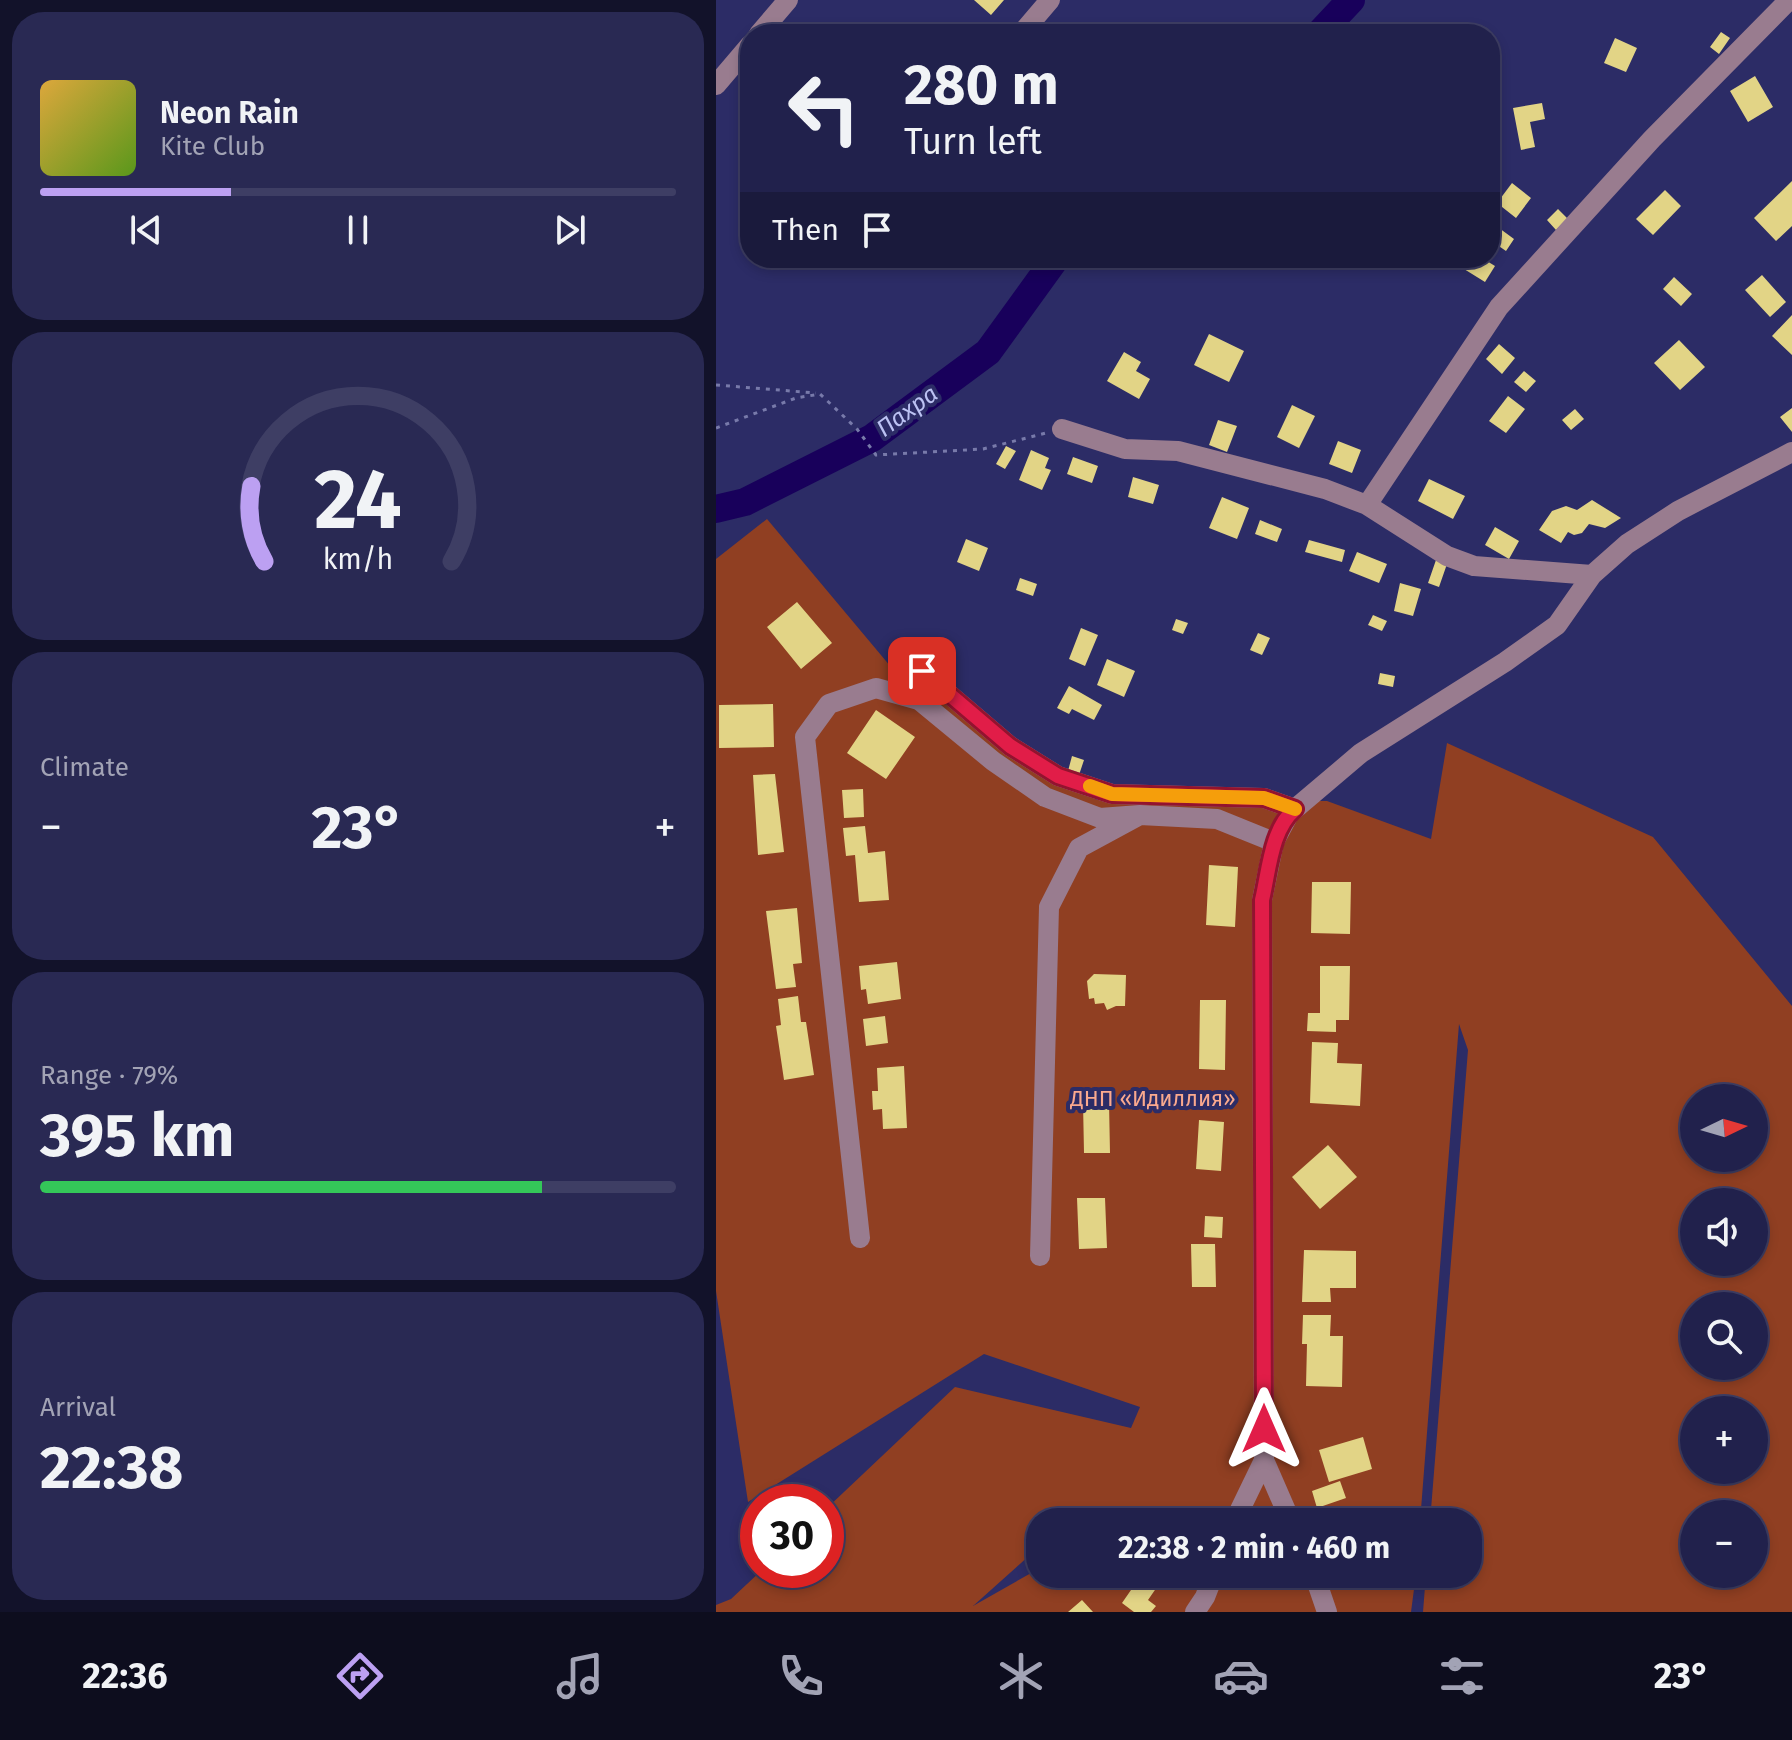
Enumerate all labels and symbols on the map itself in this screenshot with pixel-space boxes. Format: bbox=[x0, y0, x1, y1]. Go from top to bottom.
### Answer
water label: Пахра bbox=[871, 379, 943, 443]
pin bbox=[888, 637, 956, 705]
north arrow bbox=[1680, 1084, 1768, 1172]
park label: ДНП «Идиллия» bbox=[1069, 1085, 1236, 1112]
position arrow bbox=[1222, 1387, 1306, 1471]
speed limit sign: 30 bbox=[740, 1484, 844, 1588]

